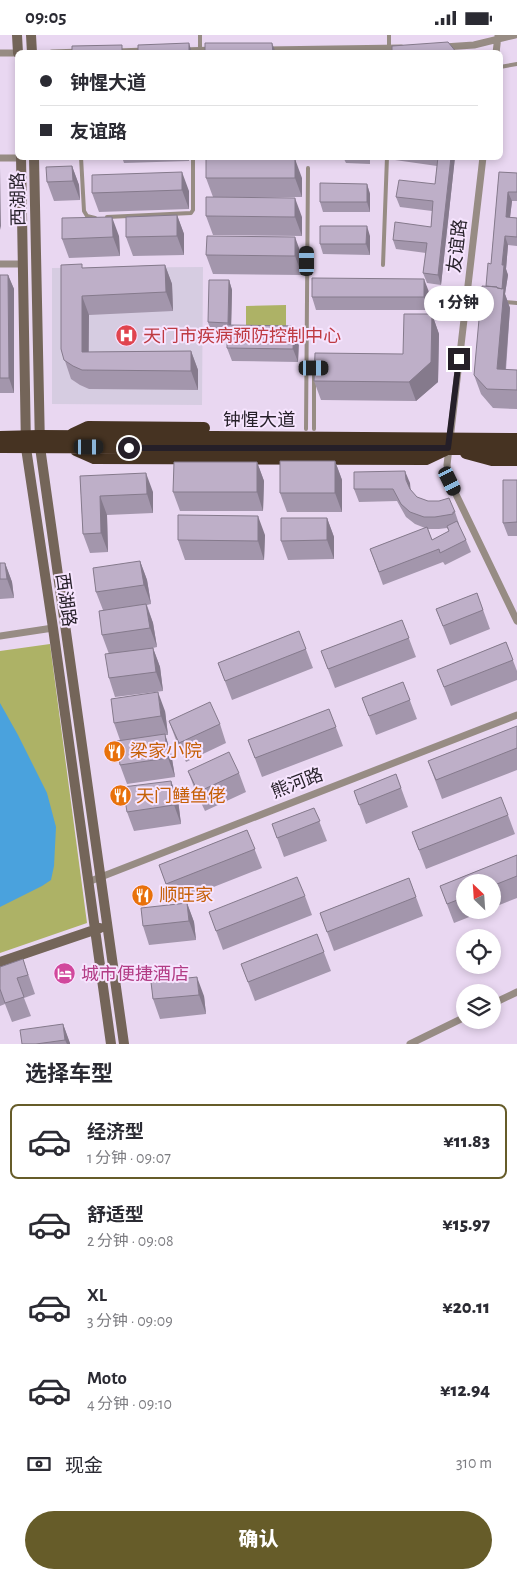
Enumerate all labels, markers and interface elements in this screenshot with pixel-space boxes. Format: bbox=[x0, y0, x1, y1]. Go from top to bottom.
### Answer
text: 09:05 bbox=[25, 8, 67, 27]
text: 钟惺大道 bbox=[70, 74, 146, 93]
text: 友谊路 bbox=[70, 123, 127, 142]
street label: 西湖路 bbox=[8, 172, 28, 226]
street label: 友谊路 bbox=[444, 218, 470, 274]
car bbox=[299, 246, 314, 276]
callout: 1 分钟 bbox=[424, 287, 494, 321]
text: 1 分钟 bbox=[439, 295, 479, 311]
hospital icon: 天门市疾病预防控制中心 bbox=[115, 324, 139, 348]
place label: 天门市疾病预防控制中心 bbox=[143, 326, 341, 346]
route end bbox=[448, 348, 470, 370]
car bbox=[299, 361, 329, 376]
street label: 钟惺大道 bbox=[223, 410, 295, 430]
route start bbox=[118, 437, 140, 459]
car bbox=[74, 440, 104, 455]
car bbox=[436, 464, 463, 498]
street label: 西湖路 bbox=[52, 572, 80, 628]
restaurant icon: 梁家小院 bbox=[102, 739, 126, 763]
place label: 梁家小院 bbox=[130, 741, 202, 761]
street label: 熊河路 bbox=[268, 764, 326, 802]
restaurant icon: 天门鳝鱼佬 bbox=[108, 784, 132, 808]
place label: 天门鳝鱼佬 bbox=[136, 786, 226, 806]
north arrow bbox=[456, 874, 501, 919]
map controls bbox=[456, 874, 501, 1029]
restaurant icon: 顺旺家 bbox=[131, 883, 155, 907]
place label: 顺旺家 bbox=[159, 885, 213, 905]
button: locate bbox=[456, 929, 501, 974]
hotel icon: 城市便捷酒店 bbox=[53, 962, 77, 986]
place label: 城市便捷酒店 bbox=[81, 964, 189, 984]
button: layers bbox=[456, 984, 501, 1029]
text: 选择车型 bbox=[25, 1063, 113, 1085]
icon: car bbox=[27, 1119, 72, 1164]
text: 经济型 bbox=[87, 1123, 144, 1142]
text: ¥11.83 bbox=[443, 1132, 490, 1151]
text: 1 分钟 · 09:07 bbox=[87, 1150, 171, 1166]
icon: car bbox=[27, 1202, 72, 1247]
text: 舒适型 bbox=[87, 1206, 144, 1225]
text: ¥15.97 bbox=[442, 1215, 490, 1234]
text: 2 分钟 · 09:08 bbox=[87, 1233, 174, 1249]
icon: car bbox=[27, 1285, 72, 1330]
text: XL bbox=[87, 1286, 107, 1305]
text: ¥20.11 bbox=[442, 1298, 490, 1317]
text: 3 分钟 · 09:09 bbox=[87, 1313, 173, 1329]
icon: car bbox=[27, 1368, 72, 1413]
text: Moto bbox=[87, 1369, 127, 1388]
text: ¥12.94 bbox=[440, 1381, 490, 1400]
text: 4 分钟 · 09:10 bbox=[87, 1396, 172, 1412]
icon: cash bbox=[25, 1450, 53, 1478]
text: 310 m bbox=[456, 1455, 492, 1471]
text: 现金 bbox=[65, 1457, 103, 1476]
button: 确认 bbox=[25, 1511, 492, 1569]

